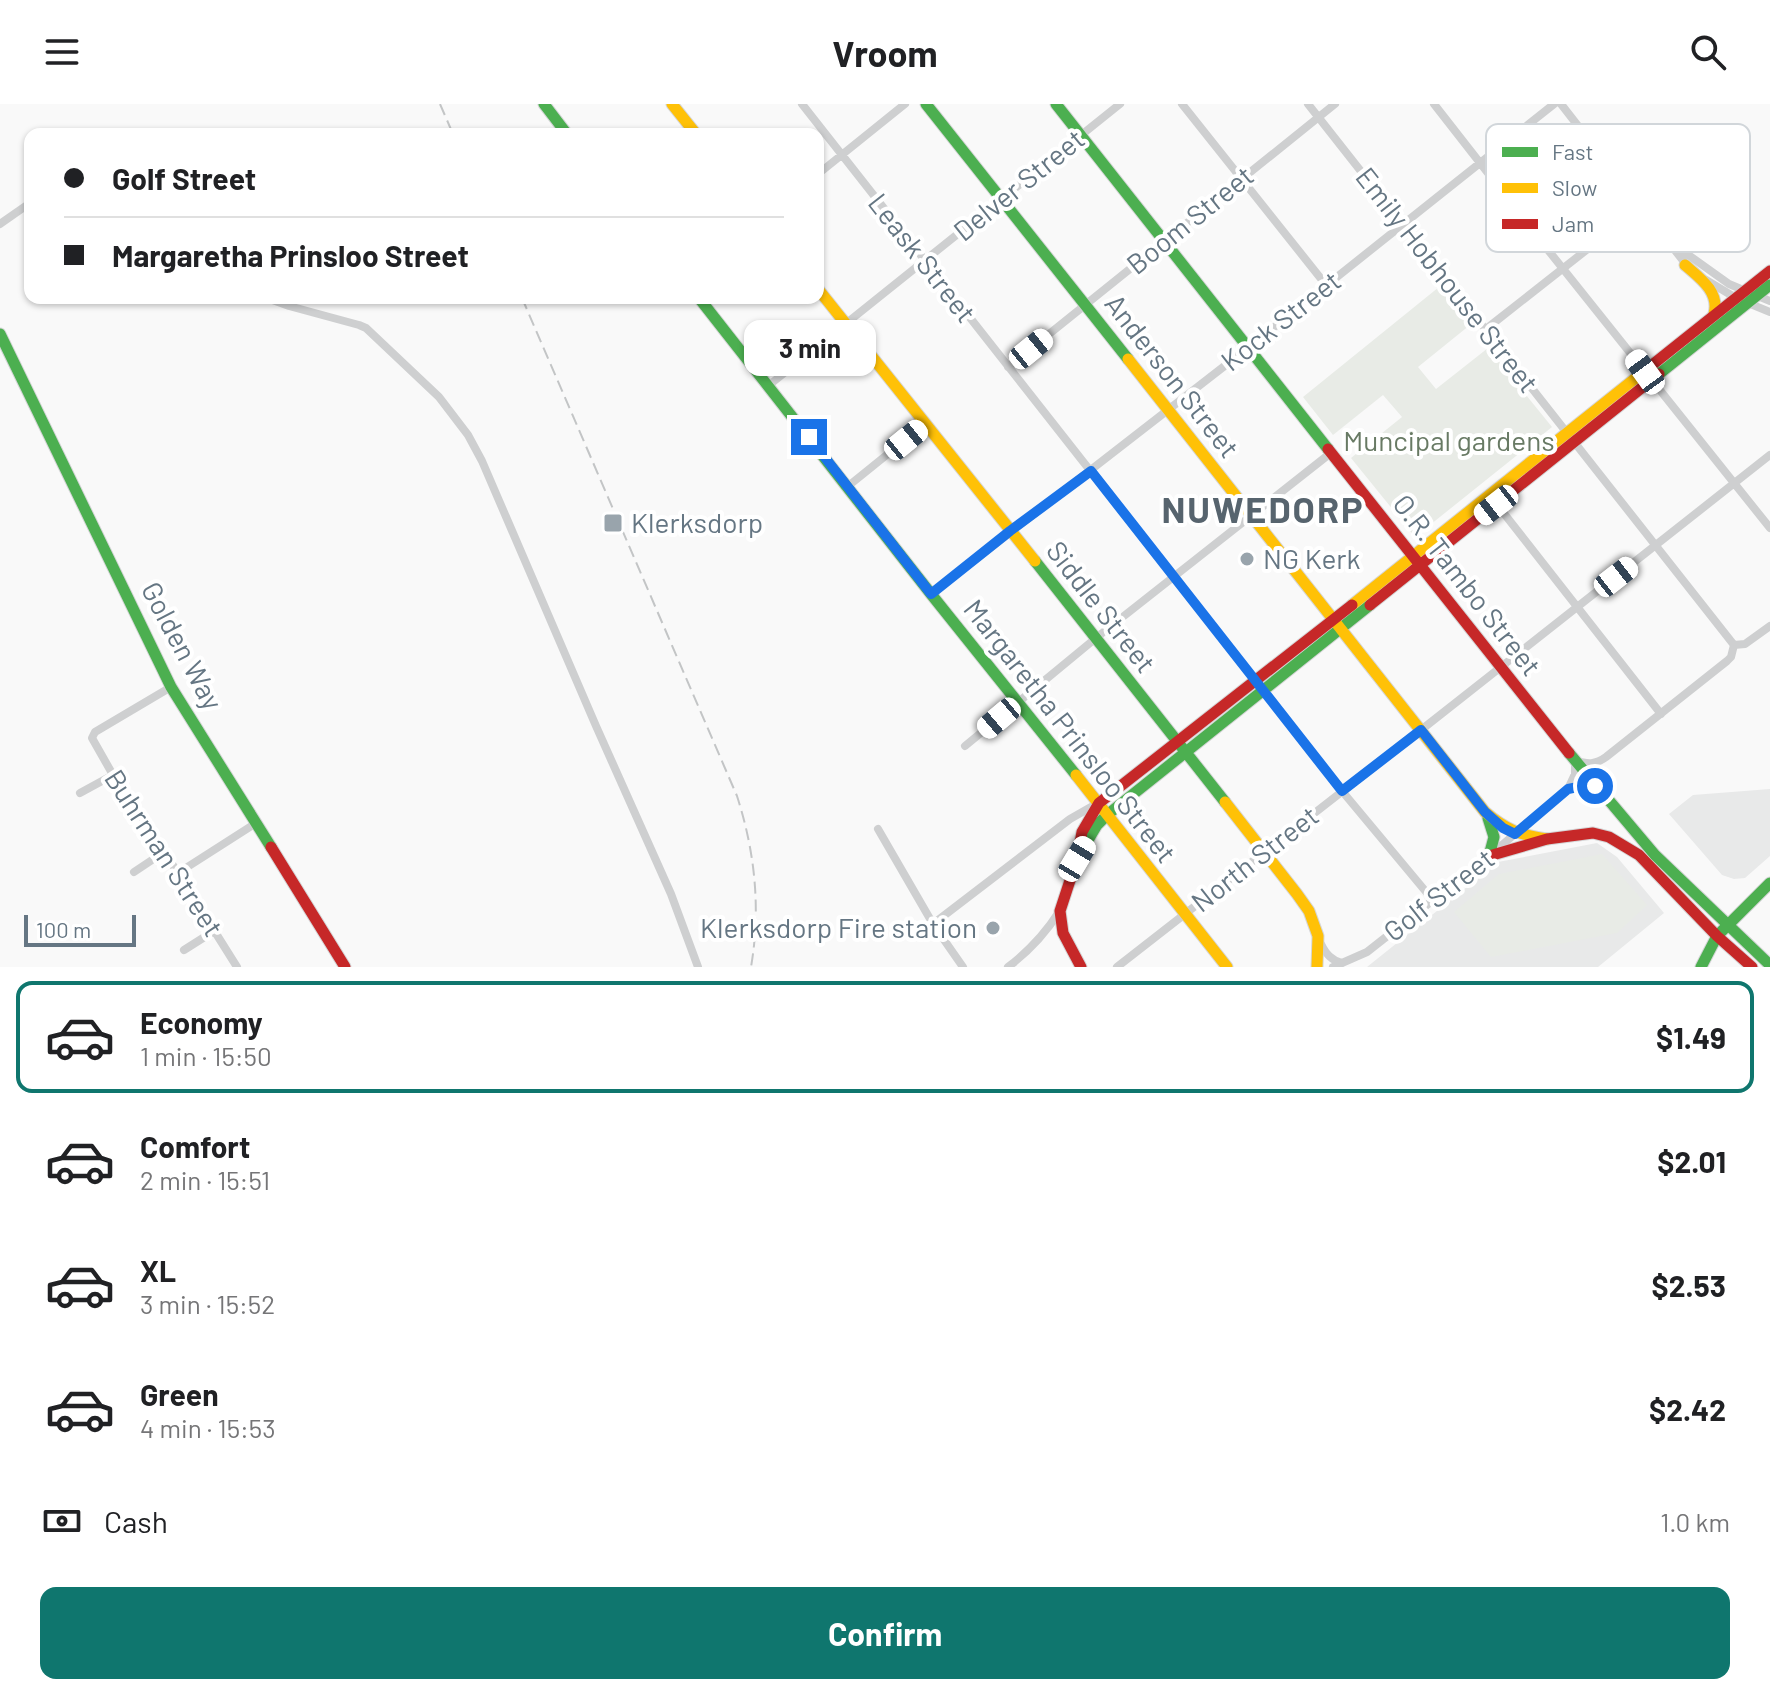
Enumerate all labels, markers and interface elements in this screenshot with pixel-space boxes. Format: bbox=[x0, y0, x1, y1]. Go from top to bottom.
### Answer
icon: menu bbox=[40, 30, 84, 74]
icon: search bbox=[1686, 30, 1730, 74]
text: Vroom bbox=[832, 31, 938, 74]
street label: Delver Street bbox=[946, 121, 1091, 247]
legend bbox=[1486, 124, 1750, 252]
text: Fast bbox=[1552, 138, 1594, 164]
street label: Boom Street bbox=[1119, 158, 1260, 281]
text: Golf Street bbox=[112, 160, 256, 196]
street label: Emily Hobhouse Street bbox=[1349, 160, 1546, 399]
text: Slow bbox=[1552, 174, 1597, 200]
street label: Leask Street bbox=[862, 186, 984, 329]
text: Jam bbox=[1552, 210, 1594, 236]
text: Margaretha Prinsloo Street bbox=[112, 237, 469, 273]
street label: Kock Street bbox=[1214, 263, 1347, 377]
street label: Anderson Street bbox=[1098, 287, 1247, 464]
callout: 3 min bbox=[743, 321, 875, 377]
car bbox=[1005, 325, 1057, 373]
text: 3 min bbox=[779, 332, 841, 363]
car bbox=[1621, 346, 1669, 398]
car bbox=[880, 416, 932, 464]
route end bbox=[791, 419, 827, 455]
park label: Muncipal gardens bbox=[1343, 423, 1555, 457]
car bbox=[1470, 481, 1522, 529]
district label: NUWEDORP bbox=[1161, 487, 1365, 530]
street label: O.R. Tambo Street bbox=[1386, 487, 1549, 682]
place label: Klerksdorp bbox=[631, 505, 763, 539]
marker: Klerksdorp bbox=[602, 512, 624, 534]
street label: Siddle Street bbox=[1040, 534, 1164, 679]
place label: NG Kerk bbox=[1263, 541, 1361, 575]
marker: NG Kerk bbox=[1238, 550, 1256, 568]
car bbox=[1590, 553, 1642, 601]
street label: Golden Way bbox=[135, 576, 231, 715]
street label: Margaretha Prinsloo Street bbox=[957, 592, 1184, 869]
car bbox=[973, 693, 1025, 743]
street label: Buhrman Street bbox=[98, 763, 231, 942]
route start bbox=[1577, 768, 1613, 804]
street label: North Street bbox=[1184, 798, 1325, 918]
car bbox=[1054, 832, 1100, 886]
street label: Golf Street bbox=[1376, 841, 1500, 948]
place label: Klerksdorp Fire station bbox=[700, 910, 977, 944]
scale bar bbox=[24, 911, 136, 947]
text: 100 m bbox=[36, 916, 91, 942]
marker: Klerksdorp Fire station bbox=[984, 919, 1002, 937]
icon: car bbox=[44, 1001, 116, 1073]
text: Economy bbox=[140, 1004, 263, 1040]
text: $1.49 bbox=[1656, 1019, 1726, 1055]
text: 1 min · 15:50 bbox=[140, 1040, 272, 1071]
icon: car bbox=[44, 1125, 116, 1197]
text: Comfort bbox=[140, 1128, 250, 1164]
text: $2.01 bbox=[1657, 1143, 1726, 1179]
text: 2 min · 15:51 bbox=[140, 1164, 270, 1195]
icon: car bbox=[44, 1249, 116, 1321]
text: XL bbox=[140, 1252, 176, 1288]
text: $2.53 bbox=[1652, 1267, 1726, 1303]
text: 3 min · 15:52 bbox=[140, 1288, 275, 1319]
icon: car bbox=[44, 1373, 116, 1445]
text: Green bbox=[140, 1376, 219, 1412]
text: $2.42 bbox=[1649, 1391, 1726, 1427]
text: 4 min · 15:53 bbox=[140, 1412, 276, 1443]
icon: cash bbox=[40, 1499, 84, 1543]
text: Cash bbox=[104, 1503, 168, 1539]
text: 1.0 km bbox=[1660, 1506, 1730, 1537]
button: Confirm bbox=[40, 1587, 1730, 1679]

